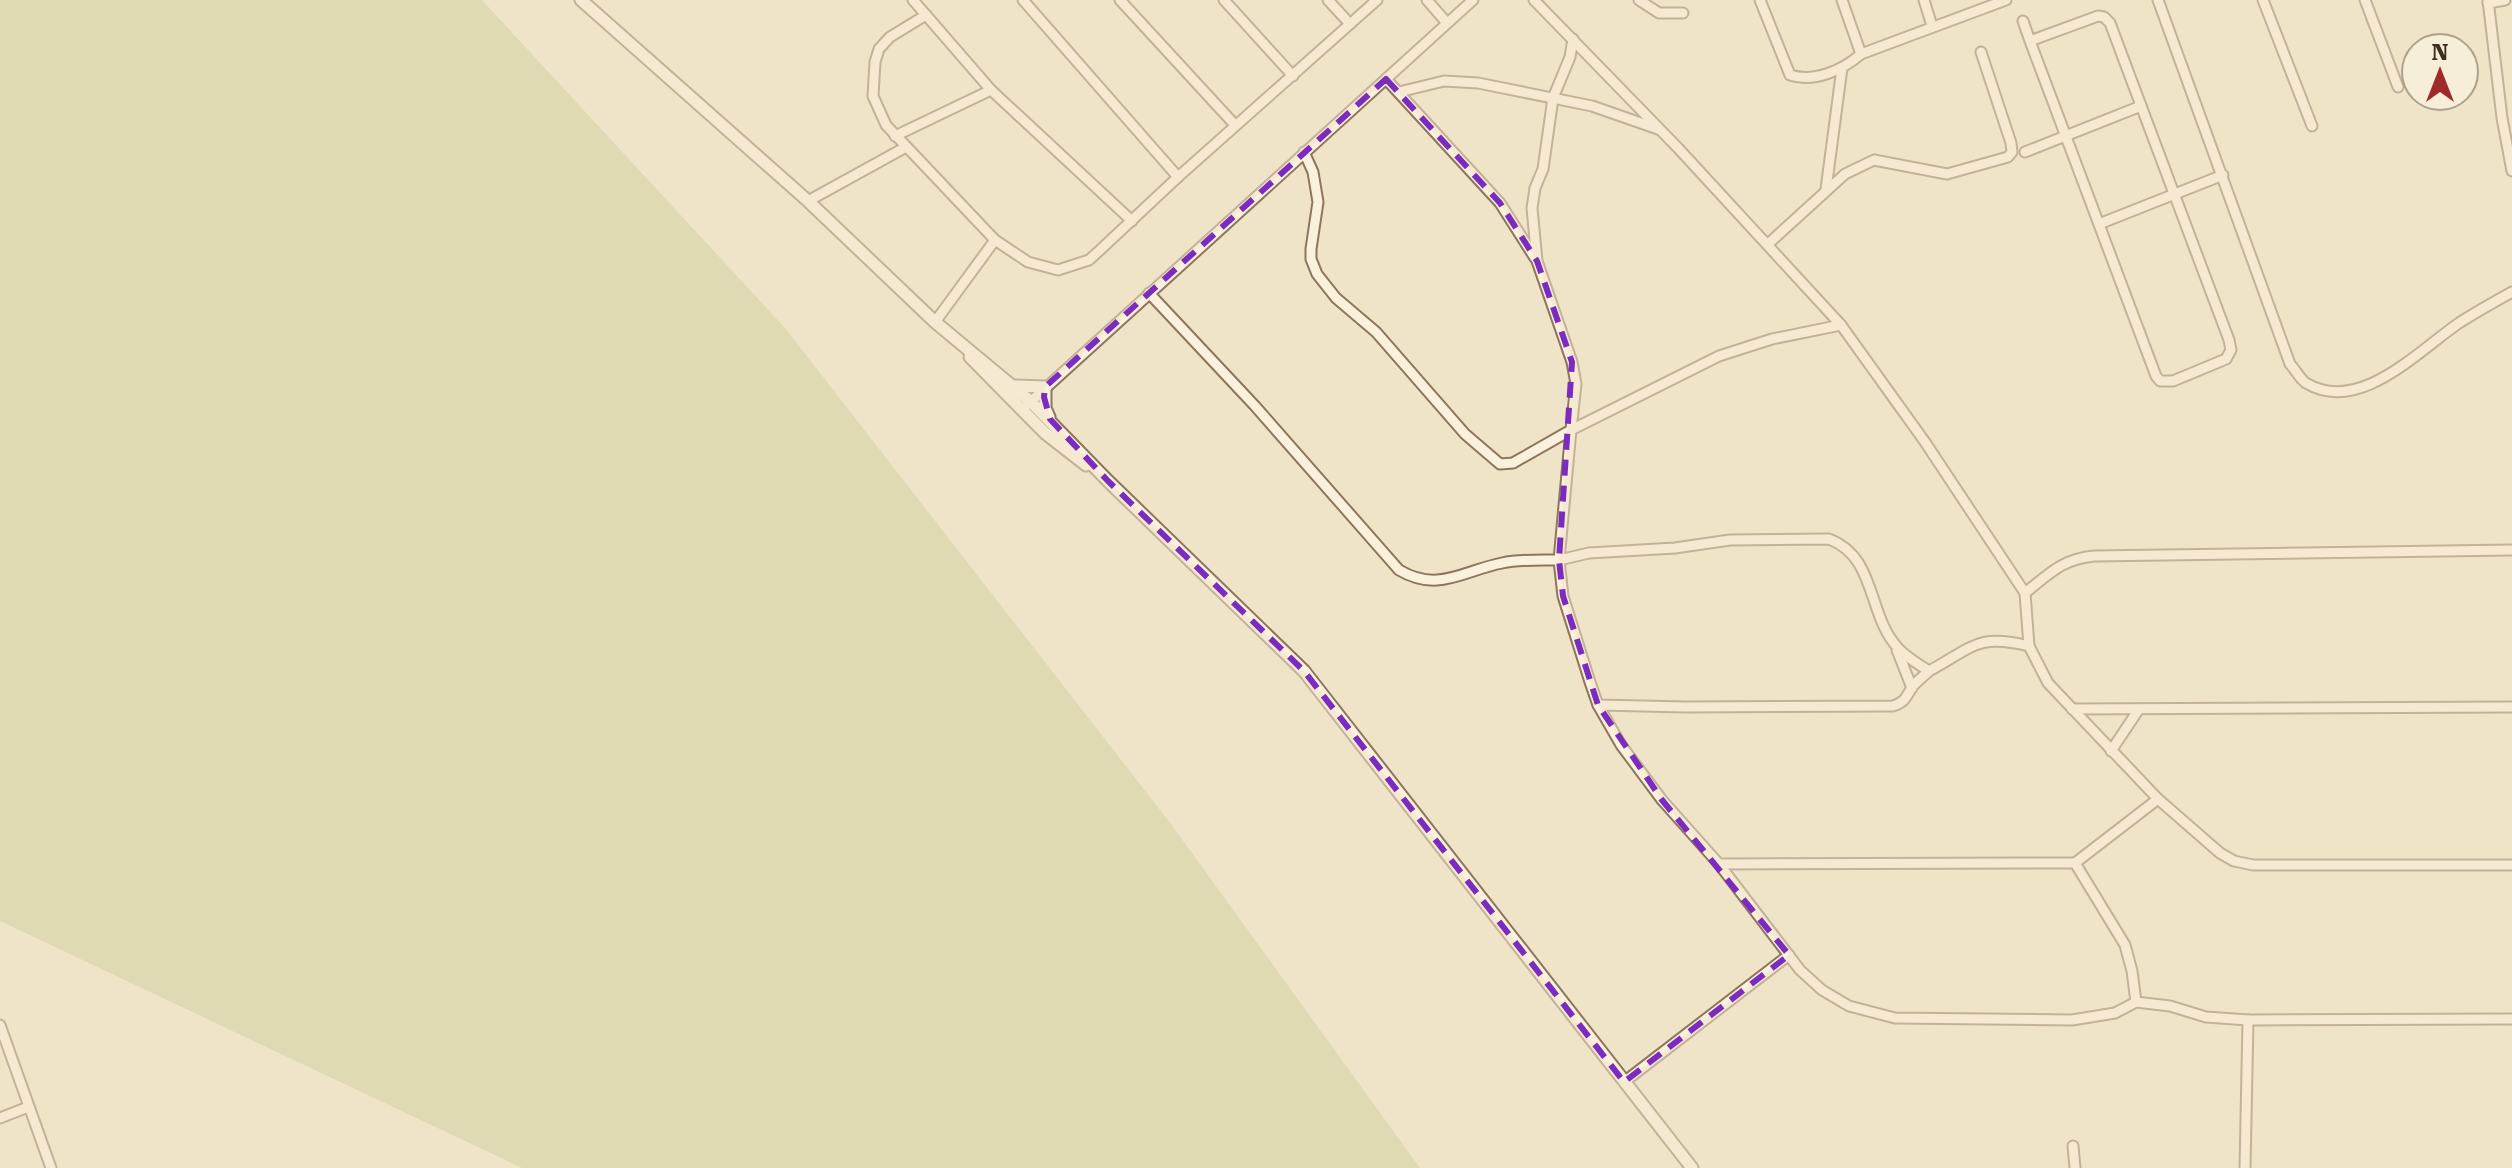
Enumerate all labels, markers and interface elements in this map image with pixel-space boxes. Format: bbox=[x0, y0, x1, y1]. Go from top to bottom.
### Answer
north arrow bbox=[2400, 32, 2480, 112]
text: N bbox=[2432, 40, 2449, 65]

